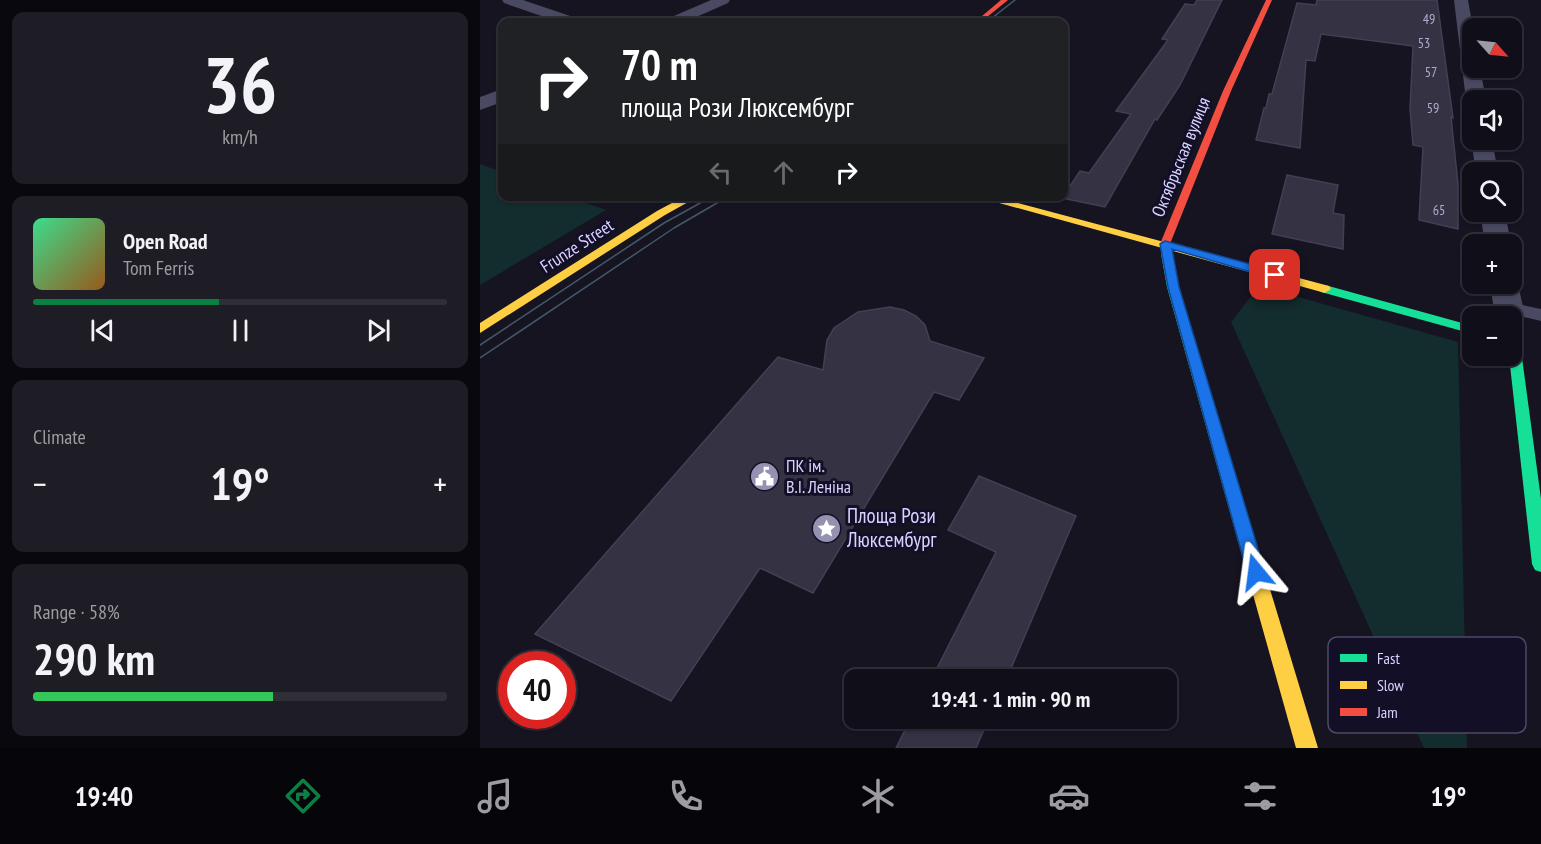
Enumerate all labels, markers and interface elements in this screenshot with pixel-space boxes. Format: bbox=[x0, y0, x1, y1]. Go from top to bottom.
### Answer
house number: 49 bbox=[1423, 10, 1435, 28]
north arrow bbox=[1462, 18, 1522, 78]
map controls bbox=[1462, 18, 1522, 366]
text: 36 bbox=[203, 34, 277, 135]
house number: 53 bbox=[1418, 34, 1430, 52]
text: 70 m bbox=[621, 37, 698, 92]
icon: right bbox=[522, 42, 600, 120]
house number: 57 bbox=[1425, 63, 1437, 81]
text: площа Рози Люксембург bbox=[621, 90, 854, 124]
button: sound bbox=[1462, 90, 1522, 150]
street label: Октябрьская вулиця bbox=[1146, 94, 1215, 220]
house number: 59 bbox=[1427, 99, 1439, 117]
text: km/h bbox=[222, 124, 258, 150]
icon: left bbox=[704, 156, 737, 189]
icon: ahead bbox=[767, 156, 800, 189]
icon: right bbox=[830, 156, 863, 189]
button: search bbox=[1462, 162, 1522, 222]
house number: 65 bbox=[1433, 201, 1445, 219]
street label: Frunze Street bbox=[536, 213, 618, 278]
text: Open Road bbox=[123, 227, 208, 255]
button: + bbox=[1462, 234, 1522, 294]
pin bbox=[1249, 249, 1300, 300]
text: Tom Ferris bbox=[123, 255, 194, 281]
icon: arrive bbox=[1258, 258, 1291, 291]
button: − bbox=[1462, 306, 1522, 366]
icon: previous bbox=[86, 314, 119, 347]
icon: pause bbox=[224, 314, 257, 347]
icon: next bbox=[362, 314, 395, 347]
text: Climate bbox=[33, 424, 86, 450]
text: 19° bbox=[210, 454, 270, 512]
place label: ПК ім. В.І. Леніна bbox=[786, 454, 851, 498]
public building icon: ПК ім. В.І. Леніна bbox=[749, 460, 781, 492]
text: − bbox=[33, 462, 47, 505]
text: + bbox=[433, 462, 447, 505]
place label: Площа Рози Люксембург bbox=[846, 502, 937, 553]
place icon: Площа Рози Люксембург bbox=[810, 512, 842, 544]
position arrow bbox=[1224, 540, 1288, 604]
text: Range · 58% bbox=[33, 599, 120, 625]
text: 290 km bbox=[33, 629, 155, 687]
legend bbox=[1328, 637, 1526, 733]
text: Fast bbox=[1377, 648, 1400, 668]
speed limit sign: 40 bbox=[498, 651, 576, 729]
text: Slow bbox=[1377, 675, 1404, 695]
text: 19:41 · 1 min · 90 m bbox=[931, 685, 1090, 713]
text: Jam bbox=[1376, 702, 1398, 722]
icon: directions bbox=[282, 775, 324, 817]
icon: music bbox=[474, 775, 516, 817]
icon: phone bbox=[665, 775, 707, 817]
icon: climate bbox=[857, 775, 899, 817]
icon: car bbox=[1048, 775, 1090, 817]
icon: filters bbox=[1239, 775, 1281, 817]
text: 19:40 bbox=[75, 779, 133, 813]
text: 19° bbox=[1431, 779, 1466, 813]

